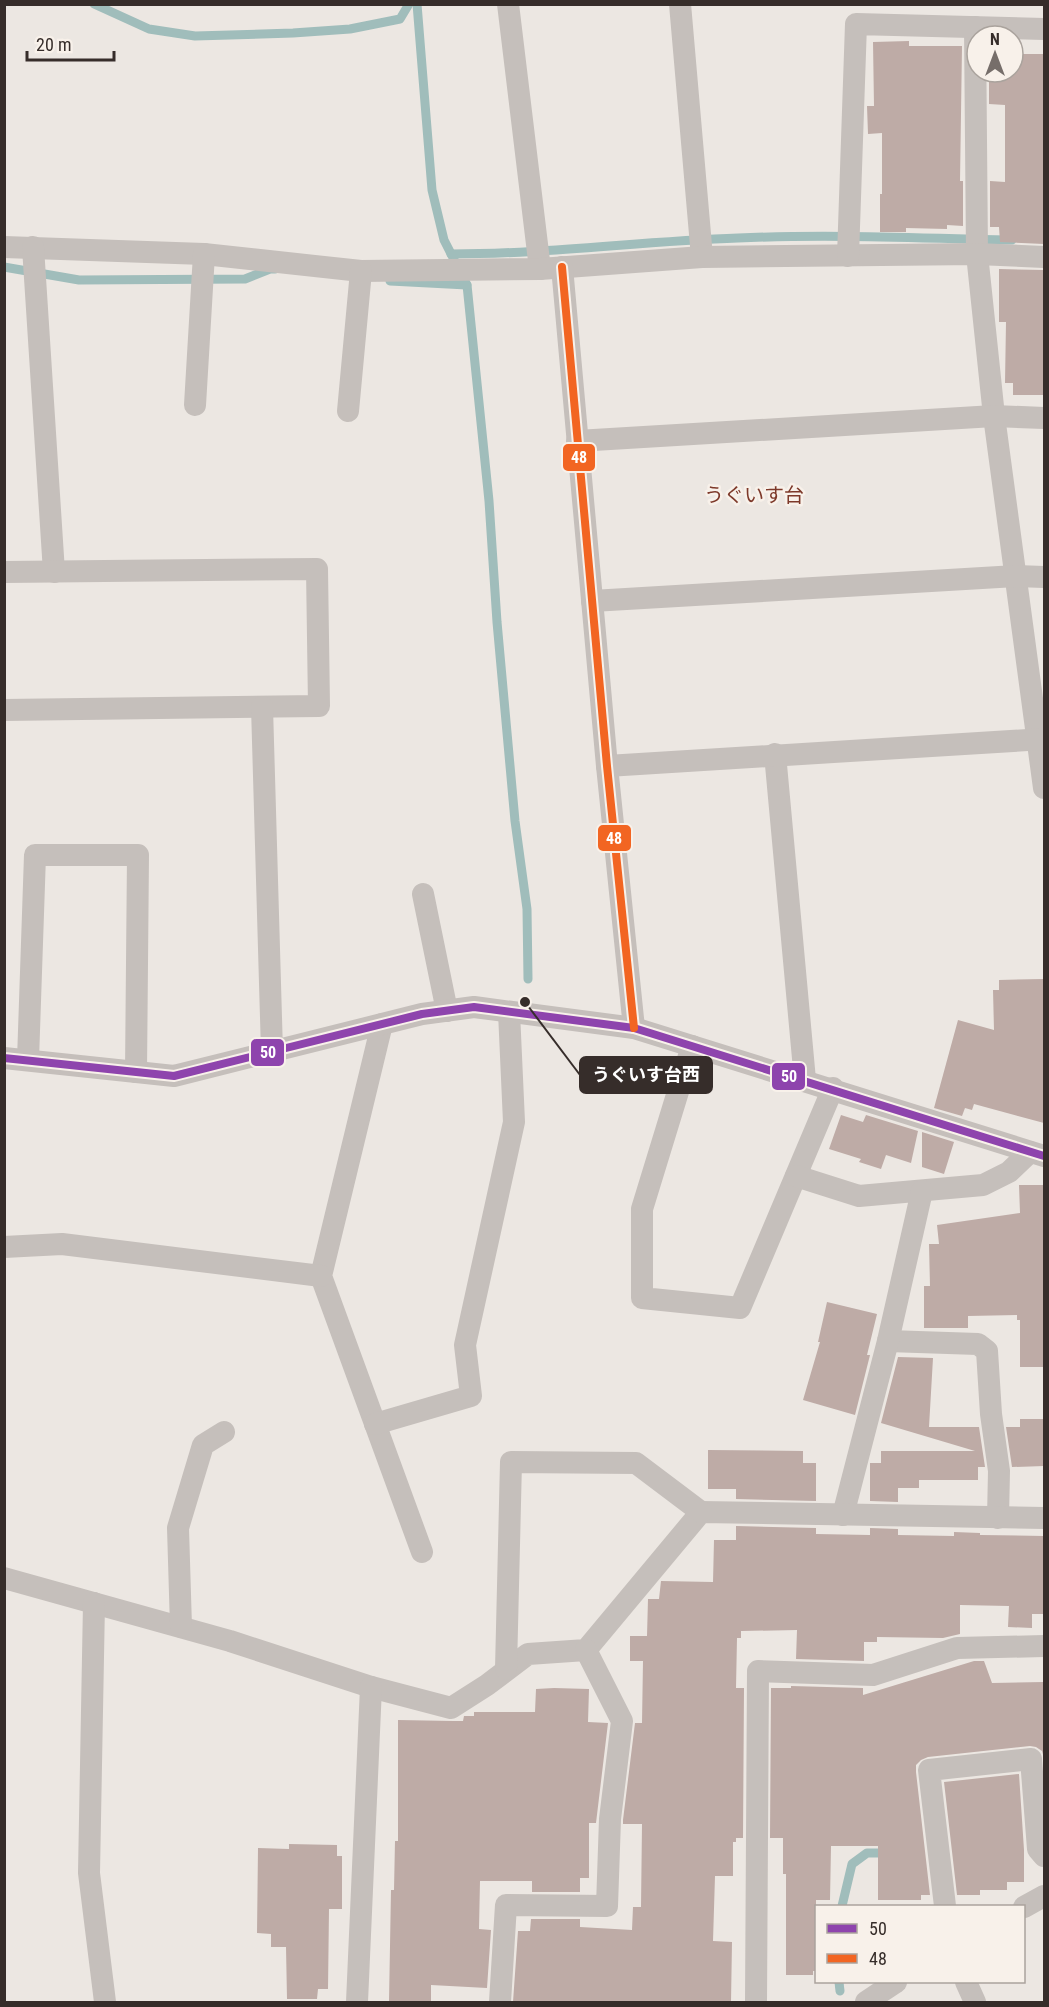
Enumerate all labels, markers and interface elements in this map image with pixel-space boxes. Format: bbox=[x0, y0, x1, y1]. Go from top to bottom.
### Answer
scale bar bbox=[27, 24, 114, 62]
north arrow bbox=[965, 24, 1025, 84]
text: N bbox=[990, 30, 1000, 49]
text: 20 m bbox=[36, 34, 71, 55]
line badge: 48 bbox=[562, 443, 596, 472]
text: 48 bbox=[571, 448, 587, 467]
district label: うぐいす台 bbox=[704, 483, 804, 507]
line badge: 48 bbox=[597, 824, 632, 852]
text: 48 bbox=[606, 829, 622, 848]
line badge: 50 bbox=[250, 1038, 285, 1067]
text: 50 bbox=[260, 1043, 276, 1062]
callout: うぐいす台西 bbox=[580, 1057, 712, 1093]
line badge: 50 bbox=[771, 1062, 806, 1091]
text: うぐいす台西 bbox=[592, 1064, 700, 1085]
text: 50 bbox=[781, 1067, 797, 1086]
legend bbox=[815, 1905, 1025, 1983]
text: 50 bbox=[869, 1918, 887, 1939]
text: 48 bbox=[869, 1948, 887, 1969]

